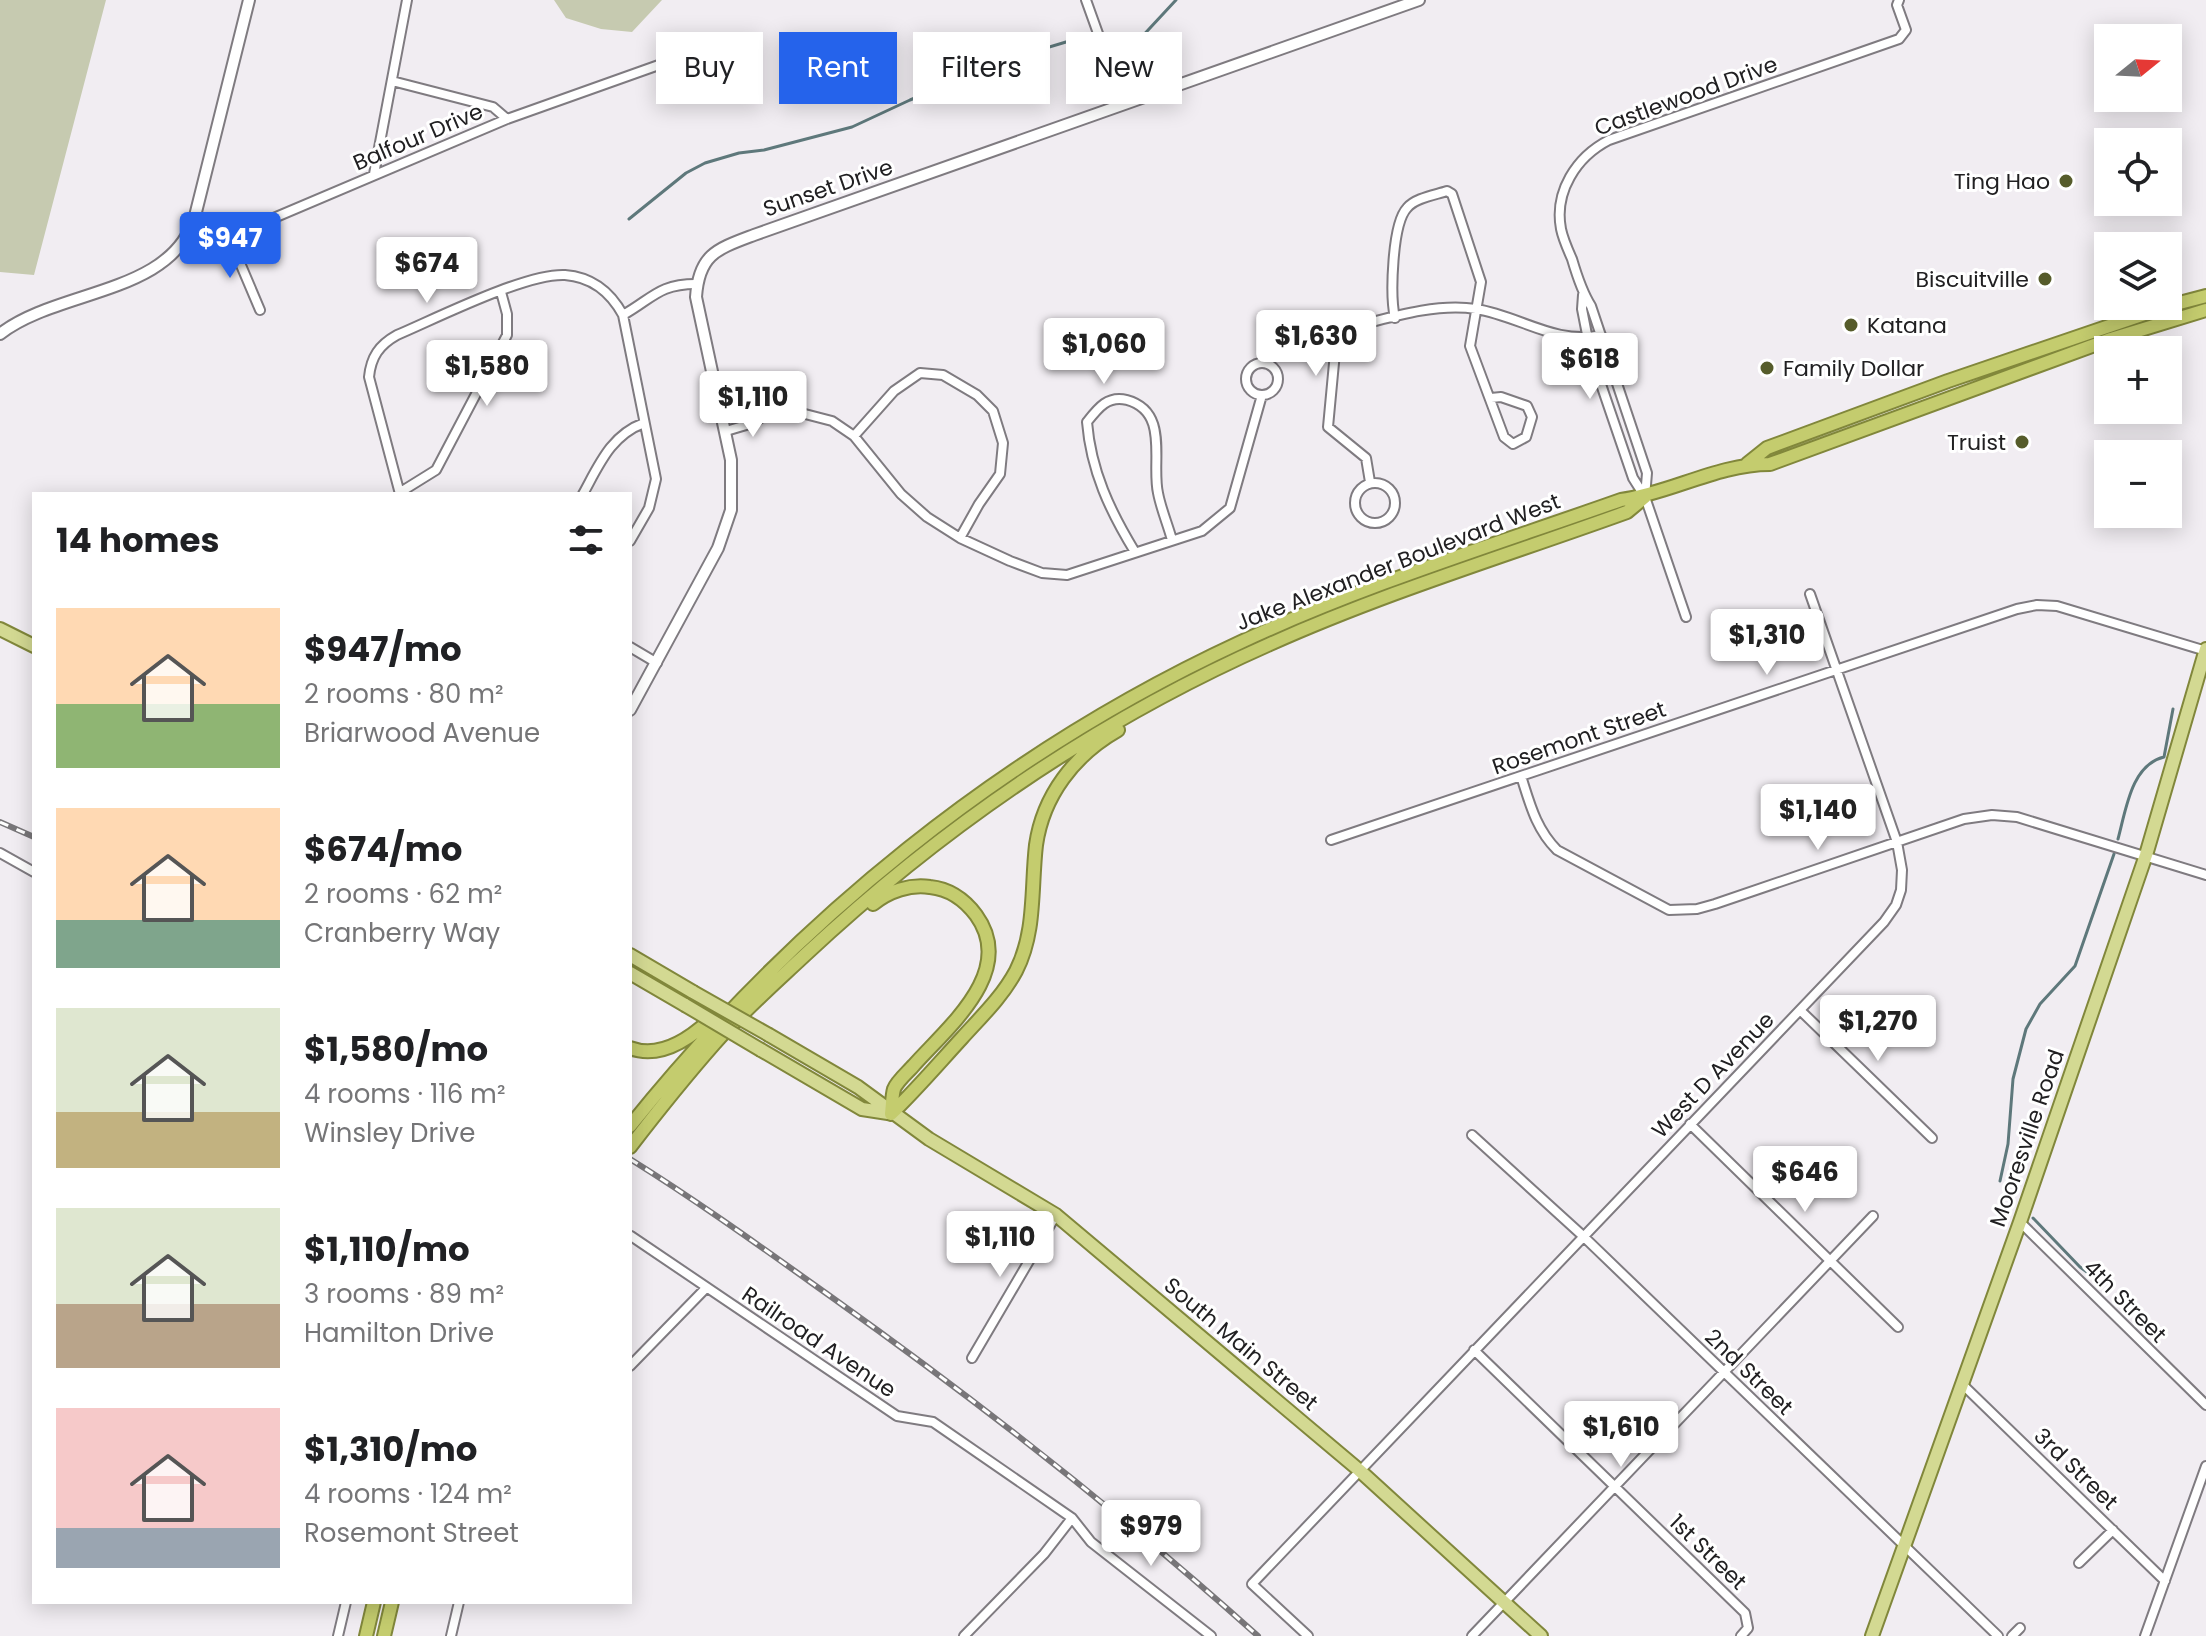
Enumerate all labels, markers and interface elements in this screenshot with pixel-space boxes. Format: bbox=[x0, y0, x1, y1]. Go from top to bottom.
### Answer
north arrow bbox=[2094, 24, 2182, 112]
map controls bbox=[2094, 24, 2182, 528]
chip: Buy bbox=[656, 32, 763, 104]
chip: Rent bbox=[779, 32, 897, 104]
chip: Filters bbox=[913, 32, 1050, 104]
chip: New bbox=[1066, 32, 1182, 104]
street label: Castlewood Drive bbox=[1590, 49, 1782, 143]
street label: Balfour Drive bbox=[348, 96, 488, 178]
button: locate bbox=[2094, 128, 2182, 216]
street label: Sunset Drive bbox=[759, 151, 897, 225]
place label: Ting Hao bbox=[1954, 166, 2050, 197]
marker: Ting Hao bbox=[2057, 172, 2075, 190]
pin: $947 bbox=[183, 212, 277, 280]
text: $947 bbox=[198, 220, 262, 256]
button: layers bbox=[2094, 232, 2182, 320]
pin: $674 bbox=[380, 237, 474, 305]
text: $674 bbox=[394, 245, 460, 281]
place label: Biscuitville bbox=[1916, 264, 2029, 295]
marker: Biscuitville bbox=[2036, 270, 2054, 288]
pin: $1,630 bbox=[1251, 310, 1381, 378]
place label: Katana bbox=[1867, 310, 1947, 341]
marker: Katana bbox=[1842, 316, 1860, 334]
pin: $1,060 bbox=[1039, 318, 1169, 386]
text: $1,630 bbox=[1274, 318, 1358, 354]
text: $1,060 bbox=[1062, 326, 1146, 362]
pin: $618 bbox=[1543, 333, 1637, 401]
button: + bbox=[2094, 336, 2182, 424]
pin: $1,580 bbox=[422, 340, 552, 408]
text: $618 bbox=[1560, 341, 1620, 377]
text: $1,580 bbox=[444, 348, 530, 384]
place label: Family Dollar bbox=[1783, 353, 1924, 384]
marker: Family Dollar bbox=[1758, 359, 1776, 377]
pin: $1,110 bbox=[688, 371, 818, 439]
text: $1,110 bbox=[718, 379, 788, 415]
place label: Truist bbox=[1947, 427, 2006, 458]
marker: Truist bbox=[2013, 433, 2031, 451]
button: − bbox=[2094, 440, 2182, 528]
street label: Jake Alexander Boulevard West bbox=[1231, 486, 1565, 638]
text: 14 homes bbox=[56, 516, 220, 564]
icon: filters bbox=[564, 518, 608, 562]
pin: $1,310 bbox=[1702, 609, 1832, 677]
text: $1,310 bbox=[1729, 617, 1805, 653]
text: $947/mo bbox=[304, 625, 462, 673]
icon: home bbox=[120, 640, 216, 736]
text: 2 rooms · 80 m² bbox=[304, 676, 504, 712]
street label: Rosemont Street bbox=[1488, 694, 1670, 782]
text: Briarwood Avenue bbox=[304, 715, 540, 751]
pin: $1,140 bbox=[1753, 784, 1883, 852]
text: $1,140 bbox=[1779, 792, 1857, 828]
text: $674/mo bbox=[304, 825, 462, 873]
icon: home bbox=[120, 840, 216, 936]
text: 2 rooms · 62 m² bbox=[304, 876, 502, 912]
text: Cranberry Way bbox=[304, 915, 500, 951]
pin: $1,270 bbox=[1813, 995, 1943, 1063]
text: $1,270 bbox=[1838, 1003, 1918, 1039]
street label: West D Avenue bbox=[1645, 1005, 1781, 1145]
text: $1,580/mo bbox=[304, 1025, 488, 1073]
icon: home bbox=[120, 1040, 216, 1136]
street label: Mooresville Road bbox=[1982, 1045, 2072, 1231]
text: 4 rooms · 116 m² bbox=[304, 1076, 505, 1112]
text: Winsley Drive bbox=[304, 1115, 475, 1151]
pin: $646 bbox=[1758, 1146, 1852, 1214]
text: $646 bbox=[1771, 1154, 1839, 1190]
pin: $1,110 bbox=[935, 1211, 1065, 1279]
text: $1,110 bbox=[965, 1219, 1035, 1255]
text: $1,110/mo bbox=[304, 1225, 470, 1273]
icon: home bbox=[120, 1240, 216, 1336]
street label: 4th Street bbox=[2076, 1252, 2174, 1350]
street label: South Main Street bbox=[1157, 1270, 1325, 1418]
text: 3 rooms · 89 m² bbox=[304, 1276, 504, 1312]
street label: Railroad Avenue bbox=[736, 1279, 902, 1405]
text: Hamilton Drive bbox=[304, 1315, 494, 1351]
street label: 2nd Street bbox=[1698, 1322, 1800, 1422]
pin: $1,610 bbox=[1556, 1401, 1686, 1469]
text: $1,610 bbox=[1582, 1409, 1660, 1445]
street label: 3rd Street bbox=[2027, 1421, 2125, 1517]
text: $1,310/mo bbox=[304, 1425, 478, 1473]
icon: home bbox=[120, 1440, 216, 1536]
text: 4 rooms · 124 m² bbox=[304, 1476, 512, 1512]
pin: $979 bbox=[1104, 1500, 1198, 1568]
street label: 1st Street bbox=[1662, 1507, 1754, 1597]
text: $979 bbox=[1120, 1508, 1183, 1544]
text: Rosemont Street bbox=[304, 1515, 519, 1551]

